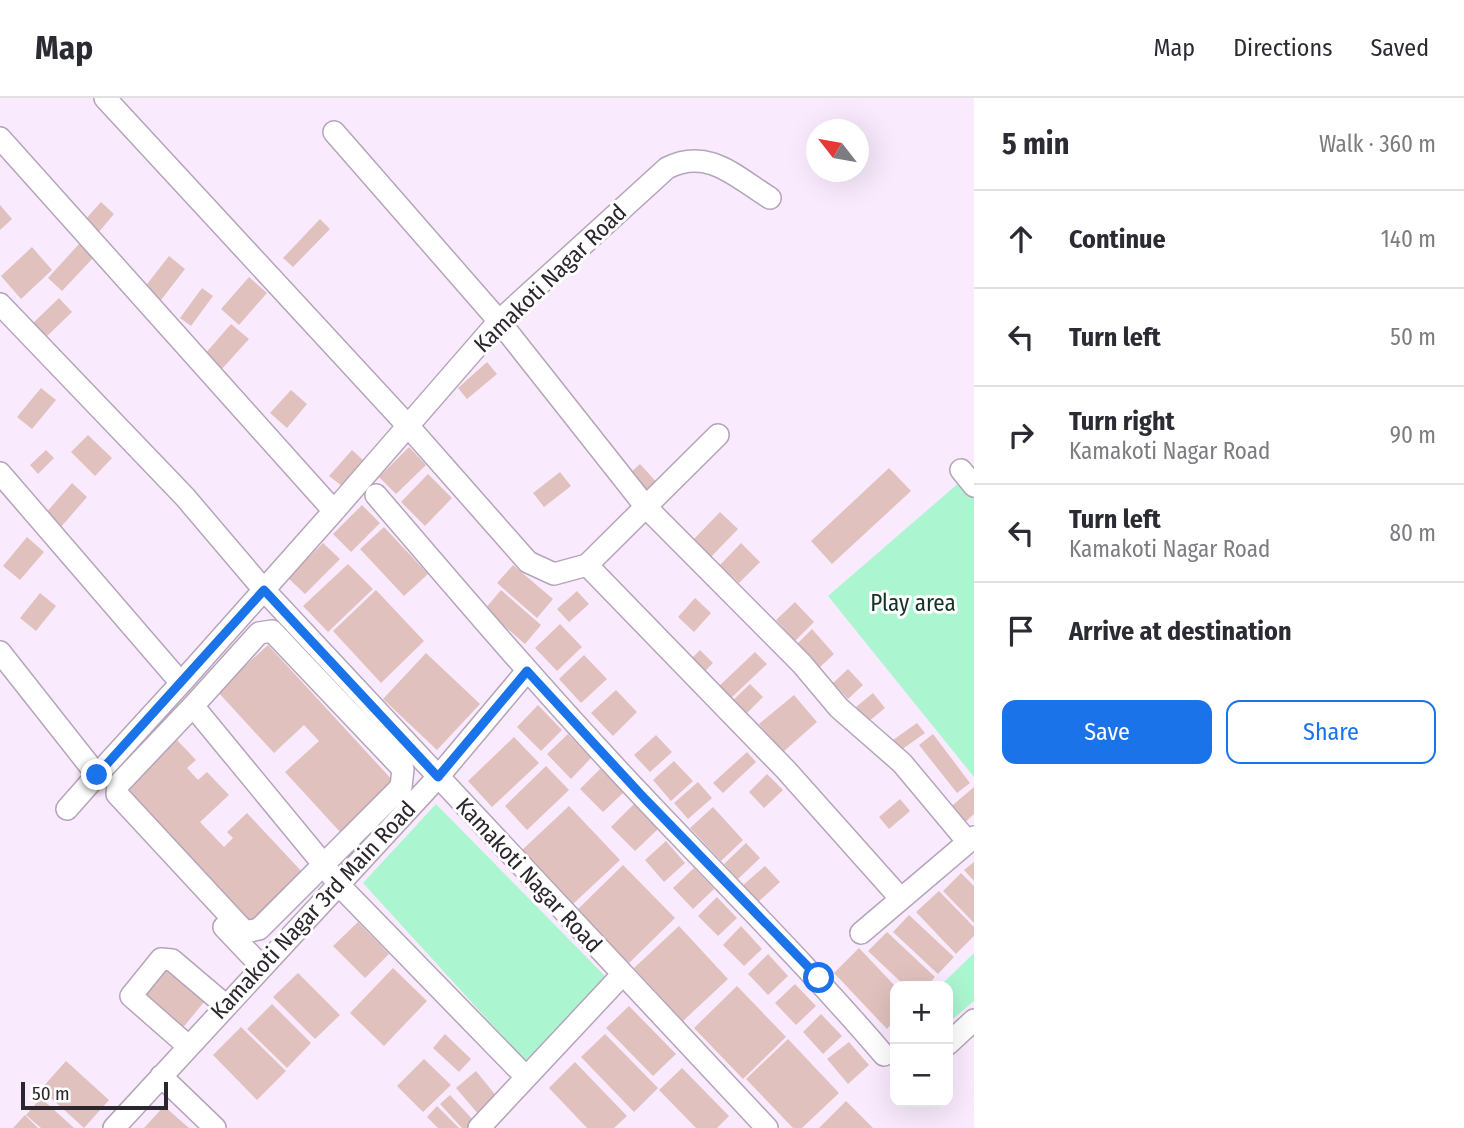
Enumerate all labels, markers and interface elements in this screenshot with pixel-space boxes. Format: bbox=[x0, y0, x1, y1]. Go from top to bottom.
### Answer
text: Map bbox=[35, 28, 93, 68]
text: Map bbox=[1154, 34, 1195, 62]
text: Directions bbox=[1233, 34, 1332, 62]
text: Saved bbox=[1370, 34, 1429, 62]
north arrow bbox=[806, 119, 869, 182]
text: 5 min bbox=[1002, 126, 1069, 162]
text: Walk · 360 m bbox=[1319, 130, 1436, 158]
street label: Kamakoti Nagar Road bbox=[468, 198, 632, 358]
icon: ahead bbox=[1002, 220, 1040, 258]
text: Continue bbox=[1069, 224, 1166, 255]
text: 140 m bbox=[1381, 225, 1436, 253]
icon: left bbox=[1002, 318, 1040, 356]
text: Turn left bbox=[1069, 322, 1161, 353]
text: 50 m bbox=[1390, 323, 1436, 351]
text: Turn right bbox=[1069, 406, 1175, 437]
icon: right bbox=[1002, 416, 1040, 454]
text: 90 m bbox=[1390, 421, 1436, 449]
text: Kamakoti Nagar Road bbox=[1069, 437, 1270, 465]
text: Turn left bbox=[1069, 504, 1161, 535]
icon: left bbox=[1002, 514, 1040, 552]
text: 80 m bbox=[1389, 519, 1436, 547]
text: Kamakoti Nagar Road bbox=[1069, 535, 1270, 563]
park label: Play area bbox=[870, 589, 956, 617]
icon: arrive bbox=[1002, 612, 1040, 650]
text: Arrive at destination bbox=[1069, 616, 1292, 647]
button: Save bbox=[1002, 700, 1212, 764]
button: Share bbox=[1226, 700, 1436, 764]
route end bbox=[81, 759, 112, 790]
street label: Kamakoti Nagar Road bbox=[450, 792, 608, 958]
street label: Kamakoti Nagar 3rd Main Road bbox=[205, 795, 421, 1025]
route start bbox=[803, 962, 834, 993]
map controls bbox=[890, 981, 953, 1107]
button: + bbox=[890, 981, 953, 1044]
button: − bbox=[890, 1044, 953, 1107]
scale bar bbox=[21, 1079, 168, 1111]
text: 50 m bbox=[32, 1082, 70, 1105]

